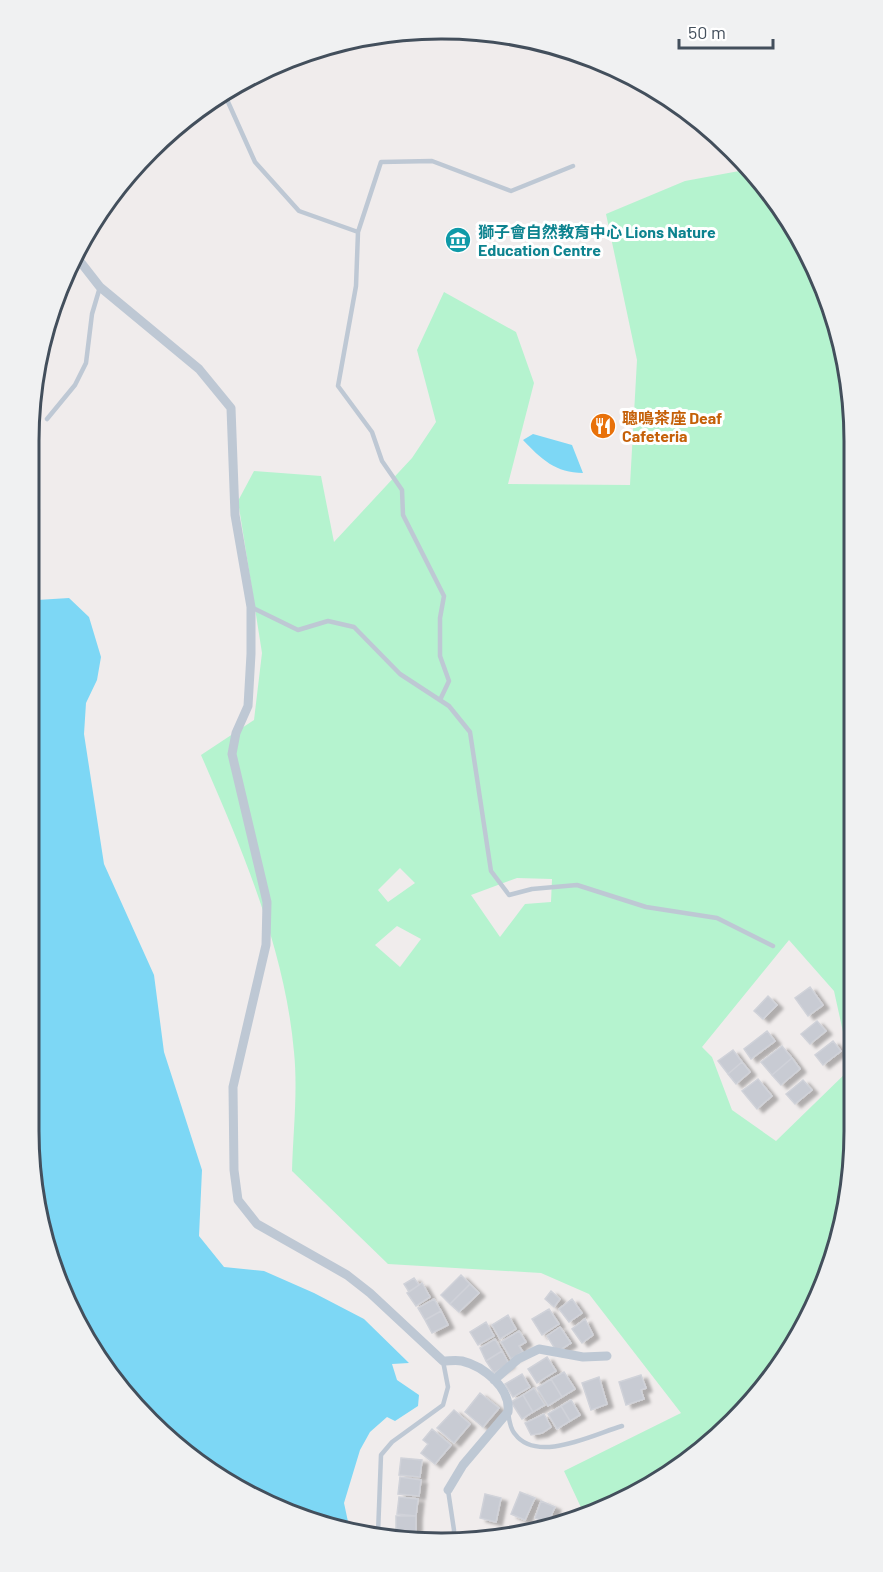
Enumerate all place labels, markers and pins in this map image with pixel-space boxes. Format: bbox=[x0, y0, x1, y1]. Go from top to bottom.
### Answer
place label: 獅子會自然教育中心 Lions Nature Education Centre bbox=[478, 222, 716, 259]
museum icon: 獅子會自然教育中心 Lions Nature Education Centre bbox=[443, 225, 473, 255]
place label: 聰鳴茶座 Deaf Cafeteria bbox=[622, 408, 722, 445]
restaurant icon: 聰鳴茶座 Deaf Cafeteria bbox=[588, 411, 618, 441]

